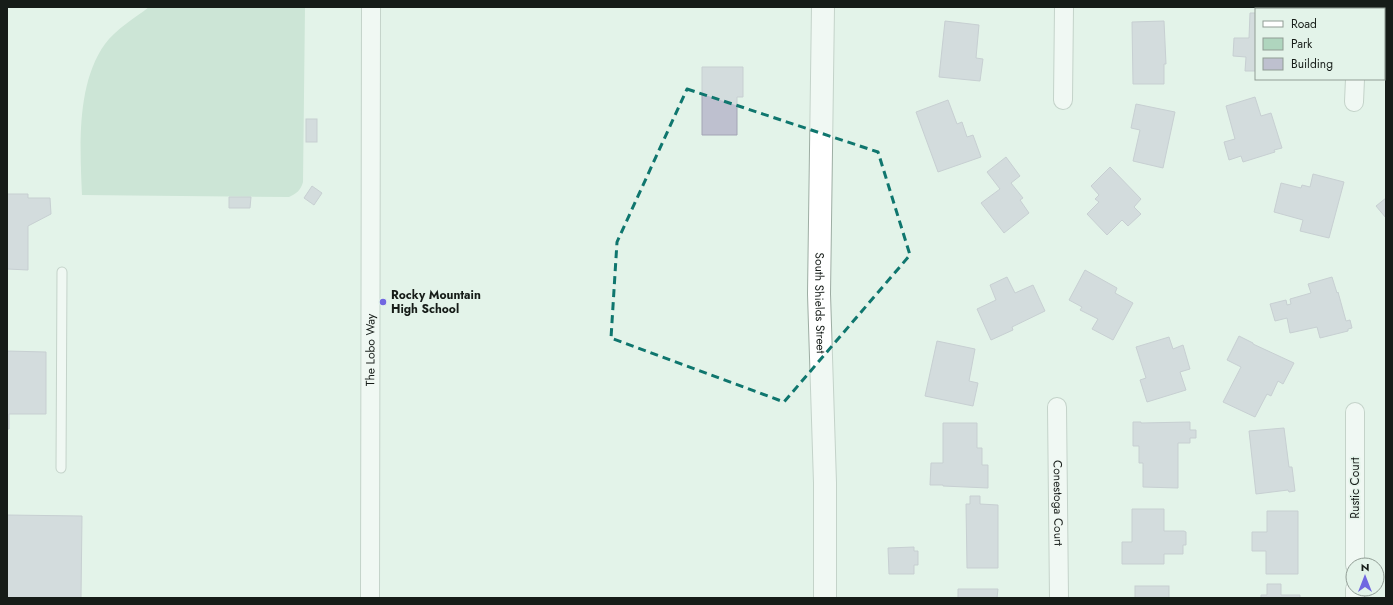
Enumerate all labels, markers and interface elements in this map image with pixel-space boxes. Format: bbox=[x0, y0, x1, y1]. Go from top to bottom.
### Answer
legend bbox=[1255, 8, 1385, 80]
text: Road bbox=[1291, 15, 1317, 33]
text: Park bbox=[1291, 35, 1313, 53]
text: Building bbox=[1291, 55, 1333, 73]
street label: South Shields Street bbox=[810, 252, 830, 354]
place label: Rocky Mountain High School bbox=[391, 286, 481, 318]
marker: Rocky Mountain High School bbox=[378, 297, 388, 307]
street label: The Lobo Way bbox=[361, 313, 379, 386]
street label: Rustic Court bbox=[1346, 457, 1364, 519]
street label: Conestoga Court bbox=[1049, 460, 1067, 546]
north arrow bbox=[1345, 557, 1385, 597]
text: N bbox=[1361, 559, 1369, 575]

